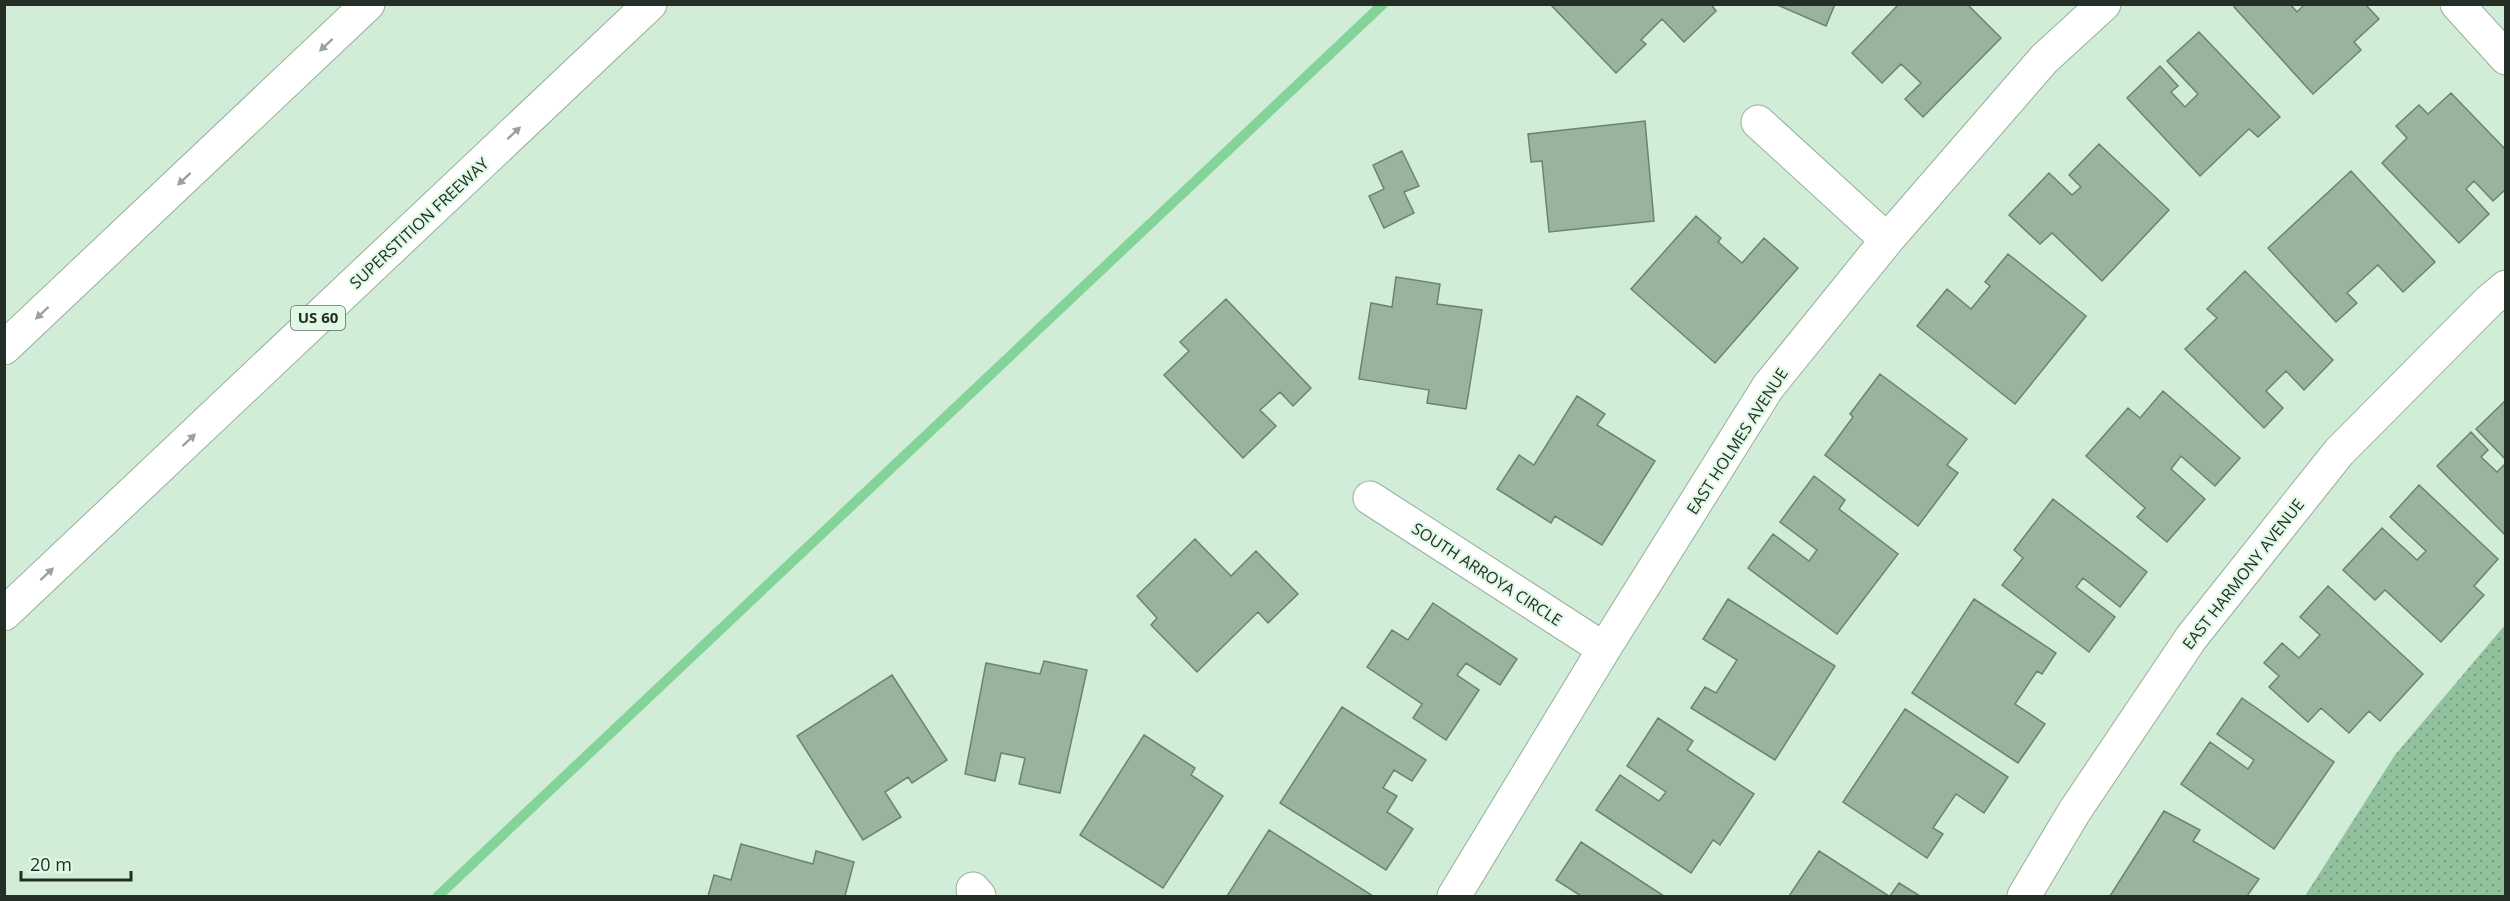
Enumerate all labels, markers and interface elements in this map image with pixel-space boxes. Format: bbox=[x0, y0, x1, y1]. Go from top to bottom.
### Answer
one-way arrow bbox=[319, 37, 333, 51]
one-way arrow bbox=[507, 126, 522, 140]
street label: SUPERSTITION FREEWAY bbox=[345, 153, 493, 293]
one-way arrow bbox=[177, 172, 192, 185]
one-way arrow bbox=[35, 306, 50, 320]
road number: US 60 bbox=[291, 306, 345, 330]
street label: EAST HOLMES AVENUE bbox=[1681, 363, 1793, 519]
one-way arrow bbox=[181, 434, 196, 447]
street label: EAST HARMONY AVENUE bbox=[2177, 494, 2309, 654]
street label: SOUTH ARROYA CIRCLE bbox=[1408, 517, 1566, 631]
one-way arrow bbox=[40, 567, 54, 581]
scale bar bbox=[21, 844, 130, 882]
text: 20 m bbox=[30, 852, 72, 876]

